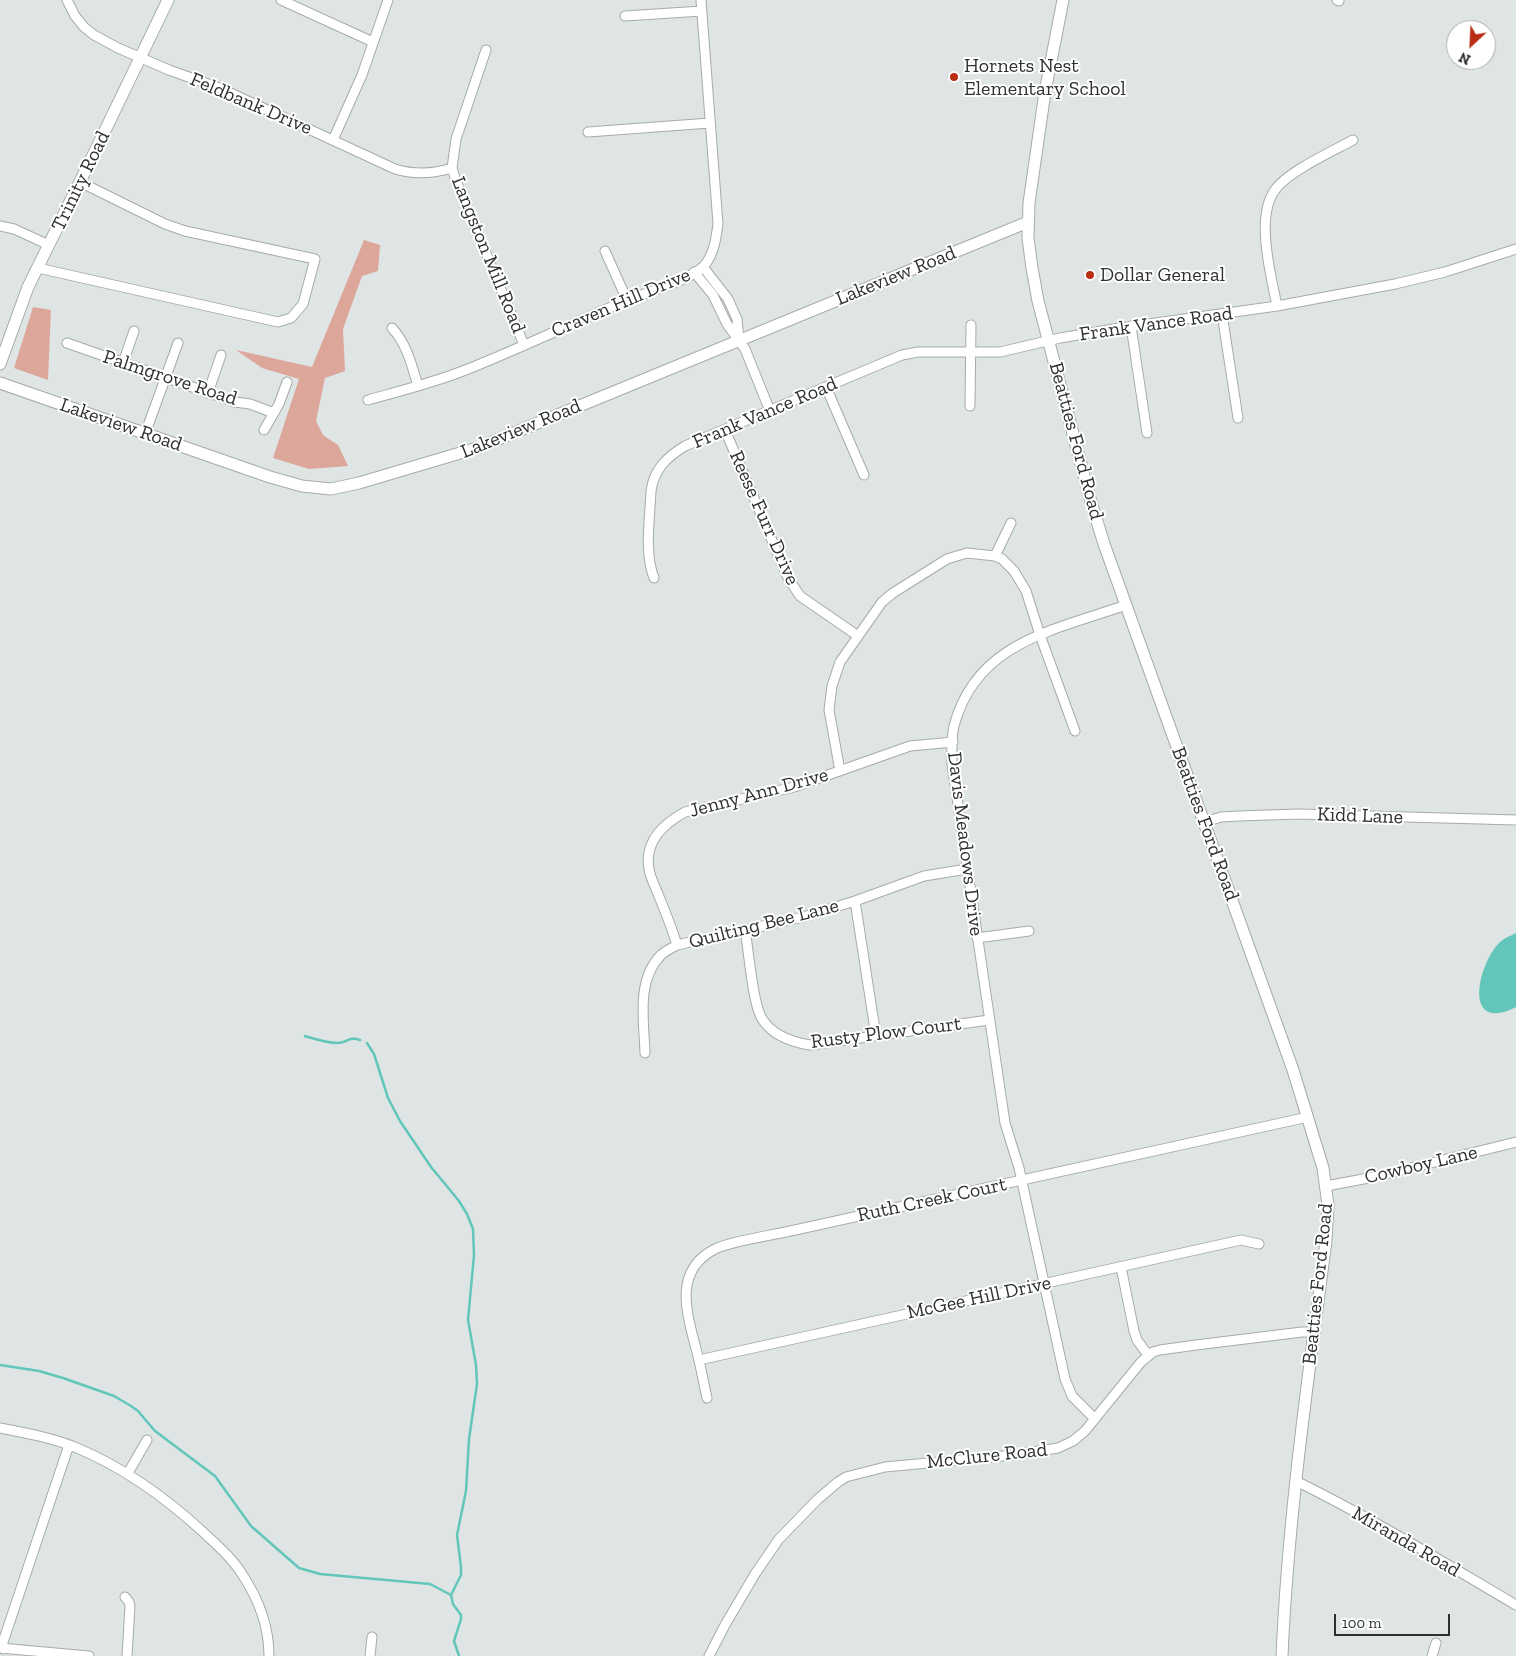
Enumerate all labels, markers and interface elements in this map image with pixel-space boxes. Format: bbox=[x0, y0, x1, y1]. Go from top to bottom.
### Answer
north arrow bbox=[1446, 20, 1496, 70]
text: N bbox=[1456, 48, 1473, 68]
place label: Hornets Nest Elementary School bbox=[964, 54, 1126, 101]
street label: Feldbank Drive bbox=[186, 68, 316, 140]
marker: Hornets Nest Elementary School bbox=[948, 71, 960, 83]
street label: Trinity Road bbox=[46, 127, 116, 235]
street label: Langston Mill Road bbox=[446, 173, 530, 337]
street label: Lakeview Road bbox=[832, 241, 960, 311]
street label: Craven Hill Drive bbox=[548, 263, 694, 343]
place label: Dollar General bbox=[1100, 263, 1225, 287]
marker: Dollar General bbox=[1084, 269, 1096, 281]
street label: Frank Vance Road bbox=[1078, 301, 1234, 347]
street label: Palmgrove Road bbox=[100, 345, 240, 411]
street label: Beatties Ford Road bbox=[1043, 360, 1109, 522]
street label: Frank Vance Road bbox=[689, 372, 841, 454]
street label: Lakeview Road bbox=[57, 393, 185, 457]
street label: Lakeview Road bbox=[457, 394, 585, 464]
street label: Reese Furr Drive bbox=[724, 447, 804, 589]
street label: Beatties Ford Road bbox=[1166, 744, 1244, 904]
street label: Davis Meadows Drive bbox=[942, 751, 988, 937]
street label: Jenny Ann Drive bbox=[687, 763, 831, 823]
street label: Kidd Lane bbox=[1316, 803, 1404, 829]
street label: Quilting Bee Lane bbox=[687, 894, 841, 954]
street label: Rusty Plow Court bbox=[809, 1012, 963, 1054]
street label: Cowboy Lane bbox=[1362, 1140, 1480, 1190]
street label: Ruth Creek Court bbox=[855, 1172, 1009, 1228]
street label: Beatties Ford Road bbox=[1298, 1202, 1338, 1366]
street label: McGee Hill Drive bbox=[905, 1271, 1053, 1325]
street label: McClure Road bbox=[925, 1438, 1049, 1474]
street label: Miranda Road bbox=[1348, 1501, 1464, 1583]
scale bar bbox=[1336, 1604, 1452, 1636]
text: 100 m bbox=[1342, 1614, 1381, 1632]

